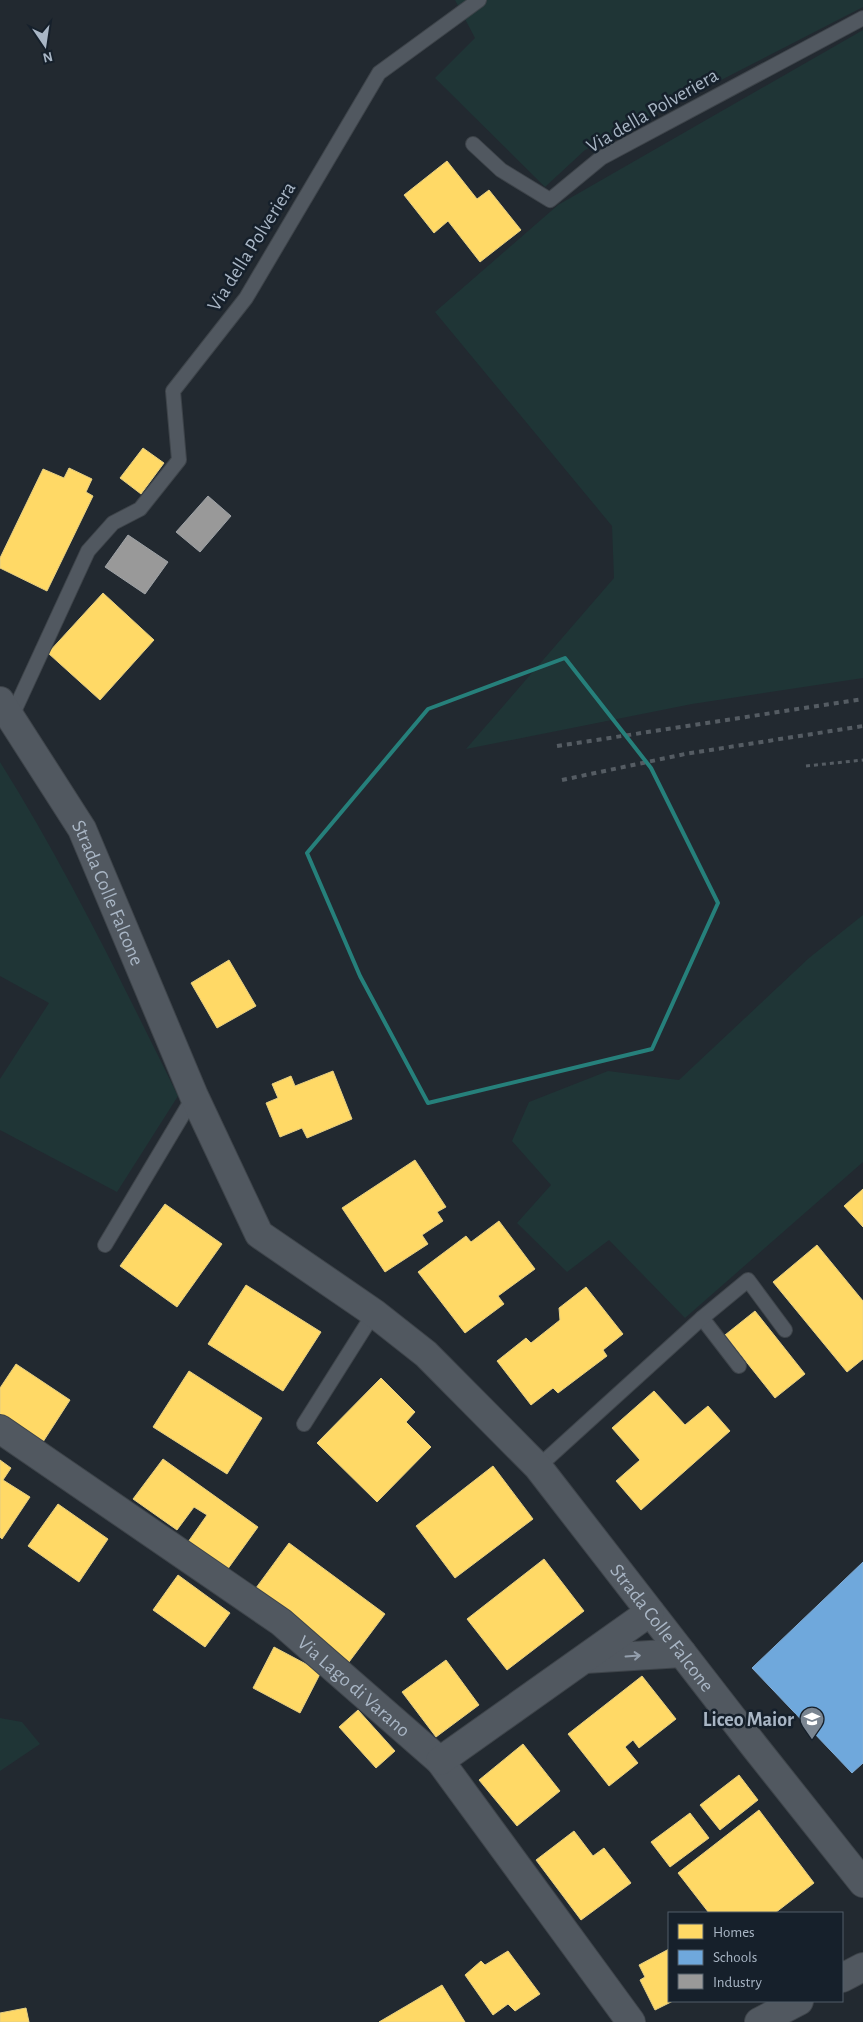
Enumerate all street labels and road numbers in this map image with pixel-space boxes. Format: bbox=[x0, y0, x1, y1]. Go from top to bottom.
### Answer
street label: Via della Polveriera bbox=[583, 65, 722, 157]
street label: Via della Polveriera bbox=[204, 178, 300, 315]
street label: Strada Colle Falcone bbox=[68, 817, 147, 969]
street label: Strada Colle Falcone bbox=[606, 1560, 717, 1696]
street label: Via Lago di Varano bbox=[293, 1632, 414, 1741]

